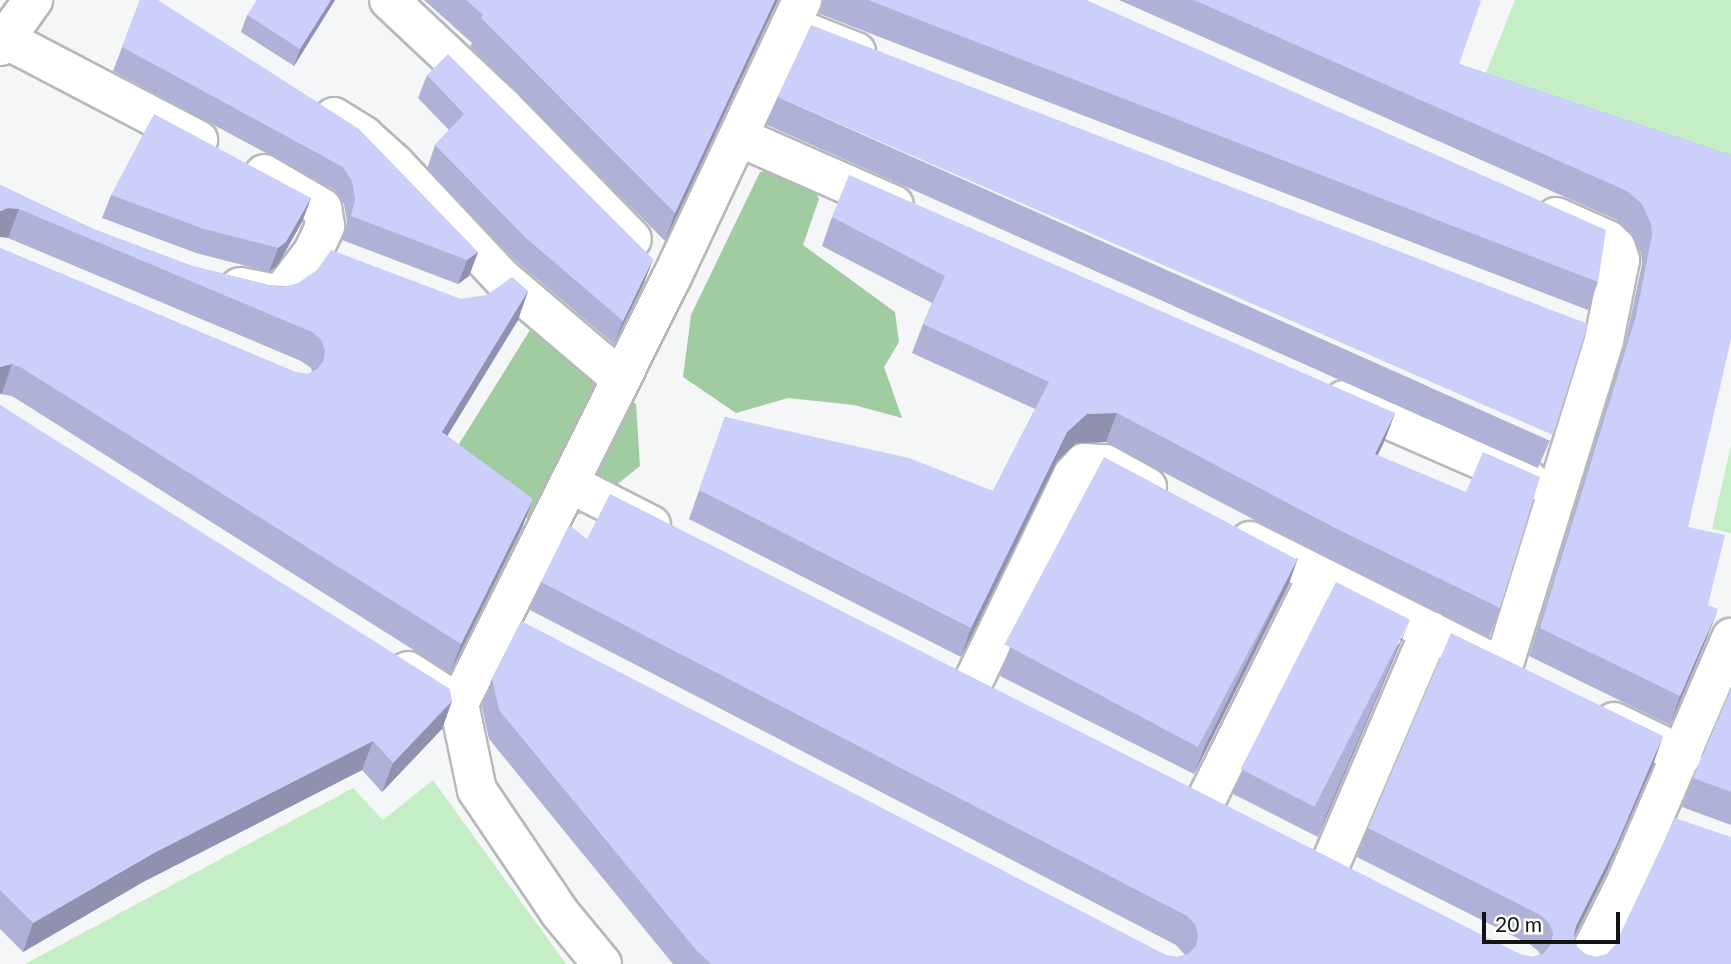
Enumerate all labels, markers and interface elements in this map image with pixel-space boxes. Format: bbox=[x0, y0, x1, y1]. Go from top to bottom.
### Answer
scale bar bbox=[1486, 898, 1624, 942]
text: 20 m bbox=[1495, 911, 1542, 936]

